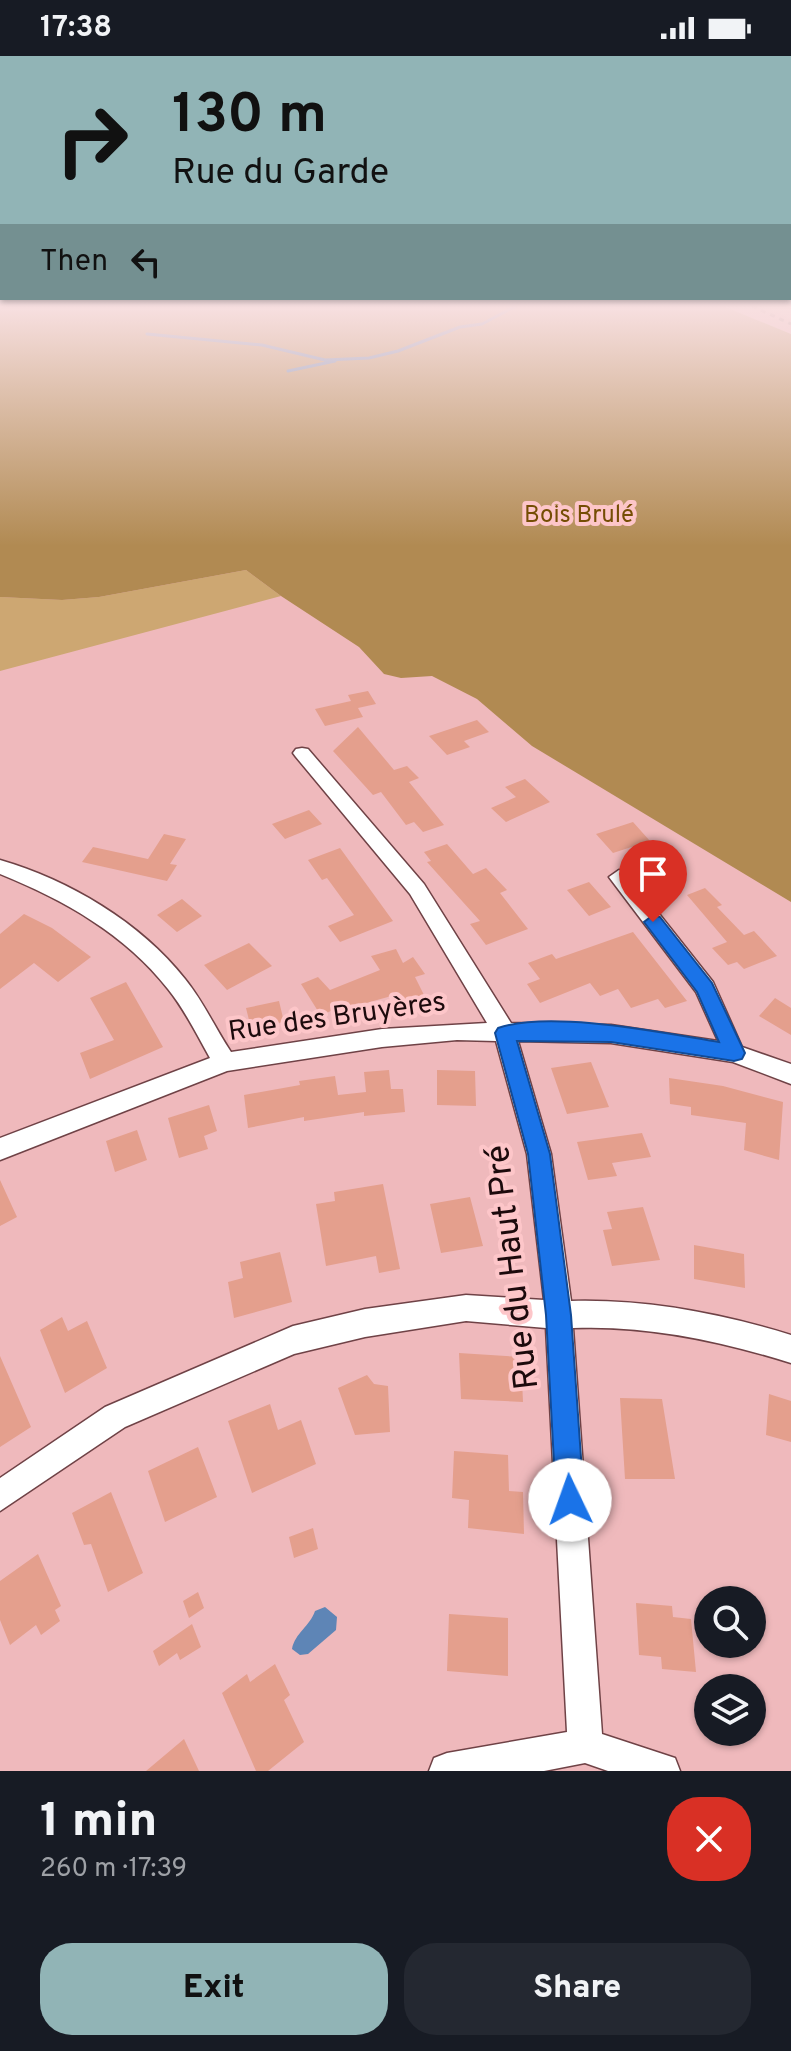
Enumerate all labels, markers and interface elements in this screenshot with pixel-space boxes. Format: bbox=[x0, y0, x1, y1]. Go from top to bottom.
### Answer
text: 17:38 bbox=[40, 10, 112, 47]
text: 130 m bbox=[172, 82, 327, 152]
icon: right bbox=[40, 88, 144, 192]
text: Rue du Garde bbox=[172, 151, 389, 197]
icon: left bbox=[124, 240, 168, 284]
text: Then bbox=[40, 244, 108, 281]
park label: Bois Brulé bbox=[524, 501, 634, 531]
pin bbox=[619, 840, 687, 922]
icon: arrive bbox=[631, 852, 675, 896]
street label: Rue des Bruyères bbox=[226, 985, 448, 1051]
street label: Rue du Haut Pré bbox=[478, 1142, 550, 1392]
position arrow bbox=[528, 1458, 612, 1542]
map controls bbox=[694, 1586, 766, 1746]
button: search bbox=[694, 1586, 766, 1658]
button: layers bbox=[694, 1674, 766, 1746]
text: 1 min bbox=[40, 1793, 157, 1853]
button: close bbox=[667, 1797, 751, 1881]
text: 260 m · 17:39 bbox=[40, 1853, 187, 1886]
button: Exit bbox=[40, 1943, 388, 2035]
button: Share bbox=[404, 1943, 751, 2035]

